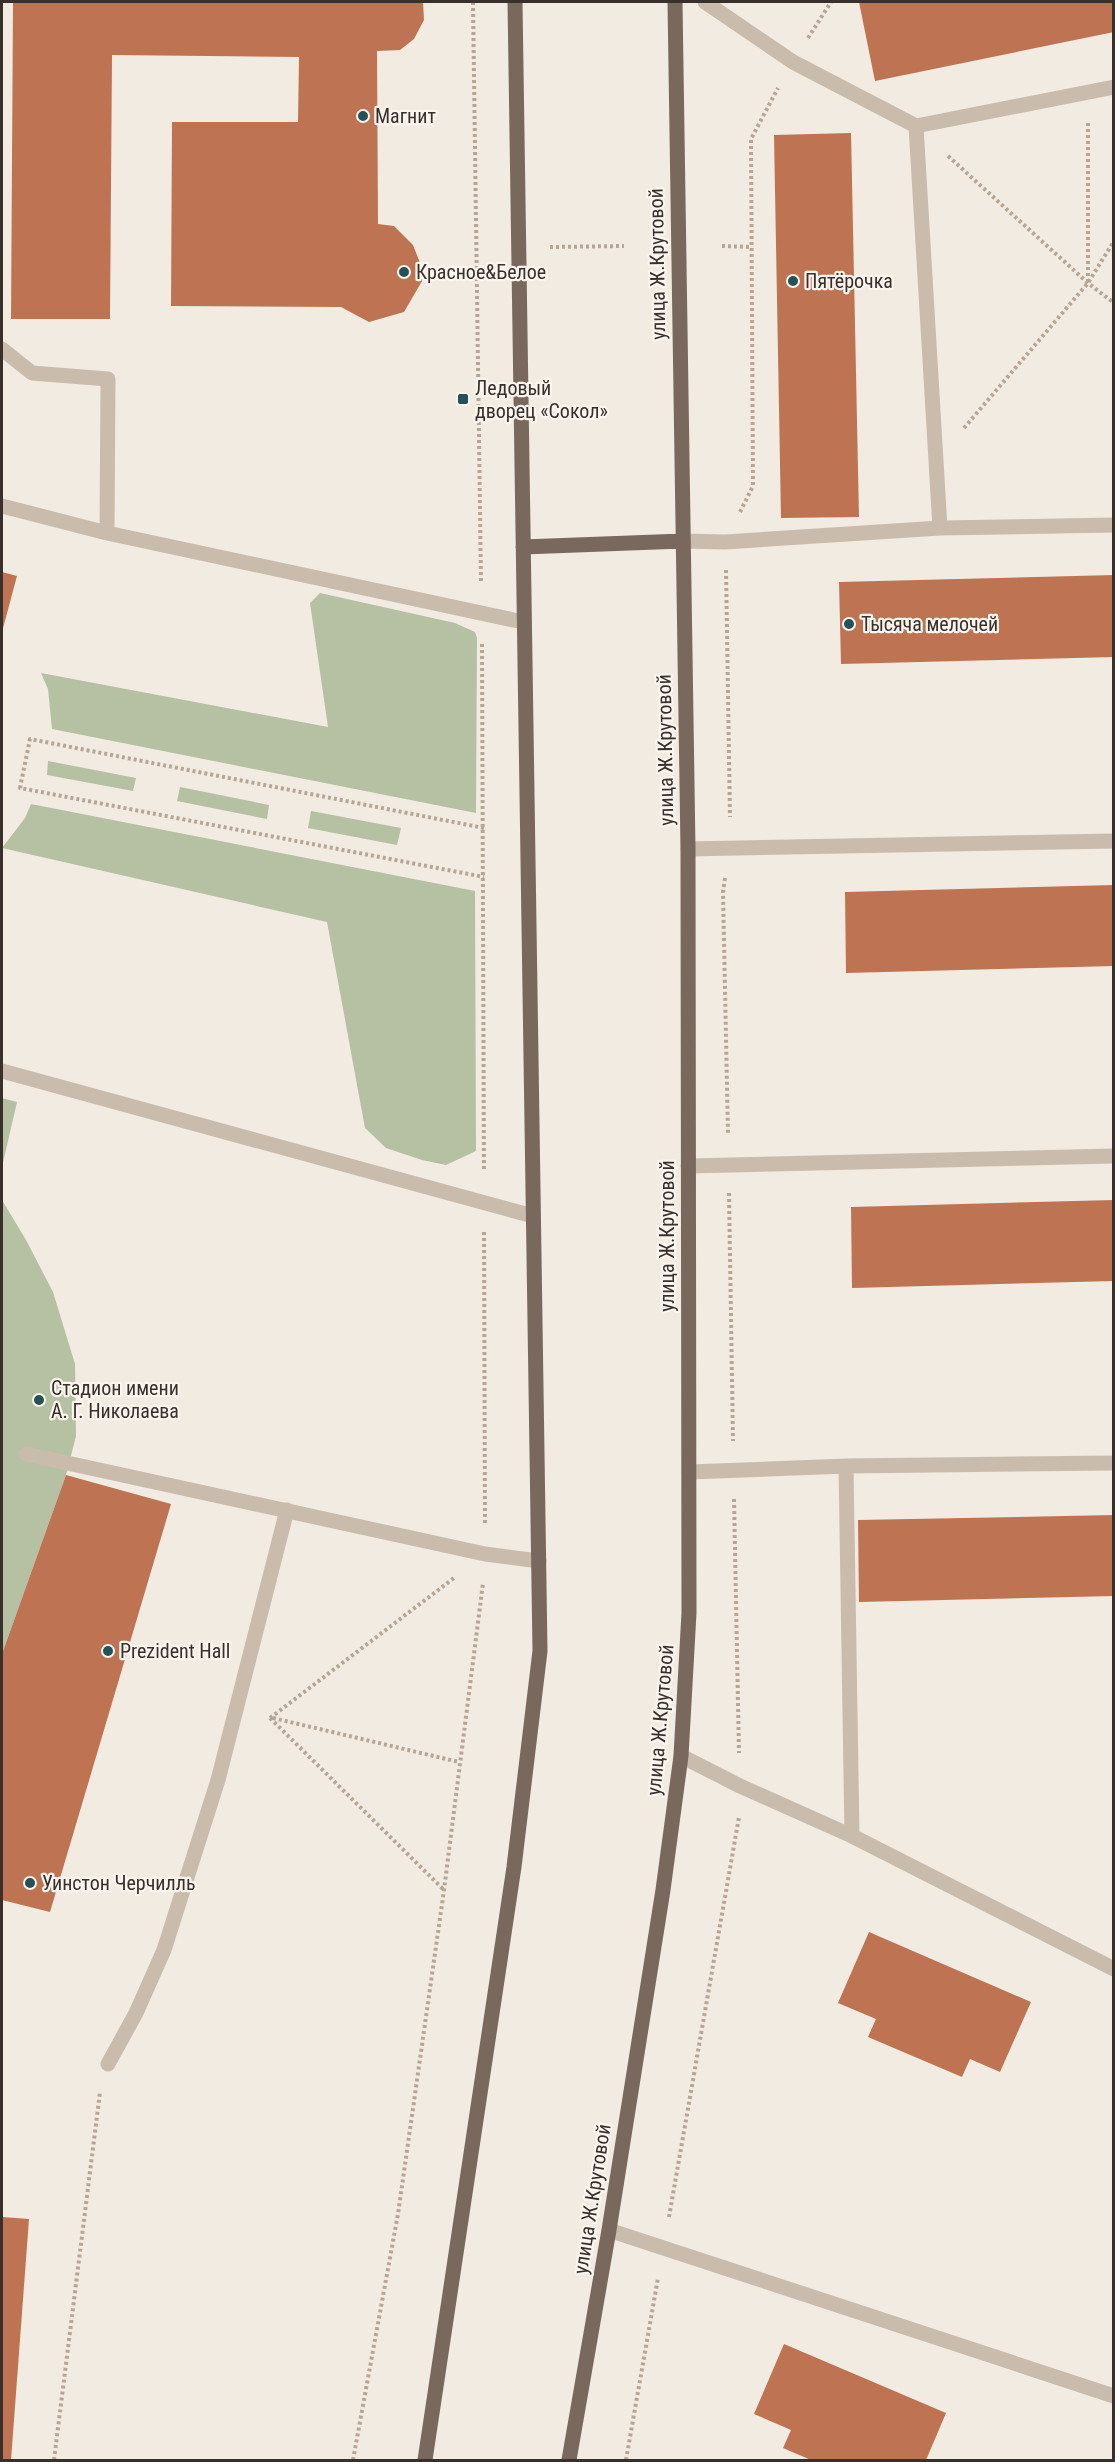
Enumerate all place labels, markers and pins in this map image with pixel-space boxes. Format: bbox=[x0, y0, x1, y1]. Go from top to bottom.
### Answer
place label: Магнит bbox=[375, 104, 436, 128]
marker: Магнит bbox=[356, 109, 370, 123]
place label: Красное&Белое bbox=[416, 260, 546, 284]
marker: Красное&Белое bbox=[397, 265, 411, 279]
place label: Пятёрочка bbox=[805, 269, 893, 293]
marker: Пятёрочка bbox=[786, 274, 800, 288]
place label: Ледовый дворец «Сокол» bbox=[475, 376, 608, 423]
marker: Ледовый дворец «Сокол» bbox=[456, 392, 470, 406]
place label: Тысяча мелочей bbox=[861, 612, 998, 636]
marker: Тысяча мелочей bbox=[842, 617, 856, 631]
place label: Стадион имени А. Г. Николаева bbox=[51, 1376, 179, 1423]
marker: Стадион имени А. Г. Николаева bbox=[32, 1393, 46, 1407]
place label: Prezident Hall bbox=[120, 1639, 230, 1663]
marker: Prezident Hall bbox=[101, 1644, 115, 1658]
place label: Уинстон Черчилль bbox=[42, 1871, 195, 1895]
marker: Уинстон Черчилль bbox=[23, 1876, 37, 1890]

